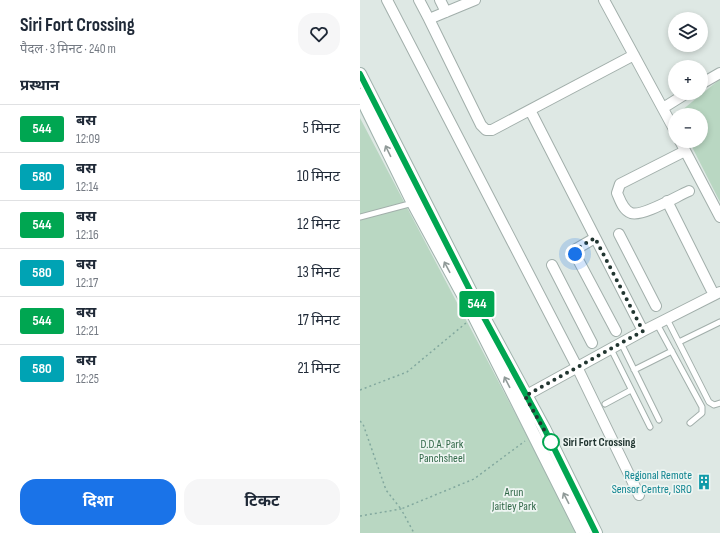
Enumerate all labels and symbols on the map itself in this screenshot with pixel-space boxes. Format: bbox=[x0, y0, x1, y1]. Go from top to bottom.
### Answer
one-way arrow bbox=[384, 146, 391, 158]
your location bbox=[565, 244, 585, 264]
one-way arrow bbox=[443, 261, 451, 273]
line badge: 544 bbox=[454, 291, 500, 317]
one-way arrow bbox=[503, 376, 511, 388]
marker: Siri Fort Crossing bbox=[542, 433, 560, 451]
place label: Siri Fort Crossing bbox=[563, 435, 635, 450]
park label: D.D.A. Park Panchsheel bbox=[419, 437, 465, 466]
place label: Regional Remote Sensor Centre, ISRO bbox=[612, 468, 692, 497]
building icon: Regional Remote Sensor Centre, ISRO bbox=[695, 473, 713, 491]
park label: Arun Jaitley Park bbox=[491, 485, 536, 514]
one-way arrow bbox=[562, 492, 569, 504]

